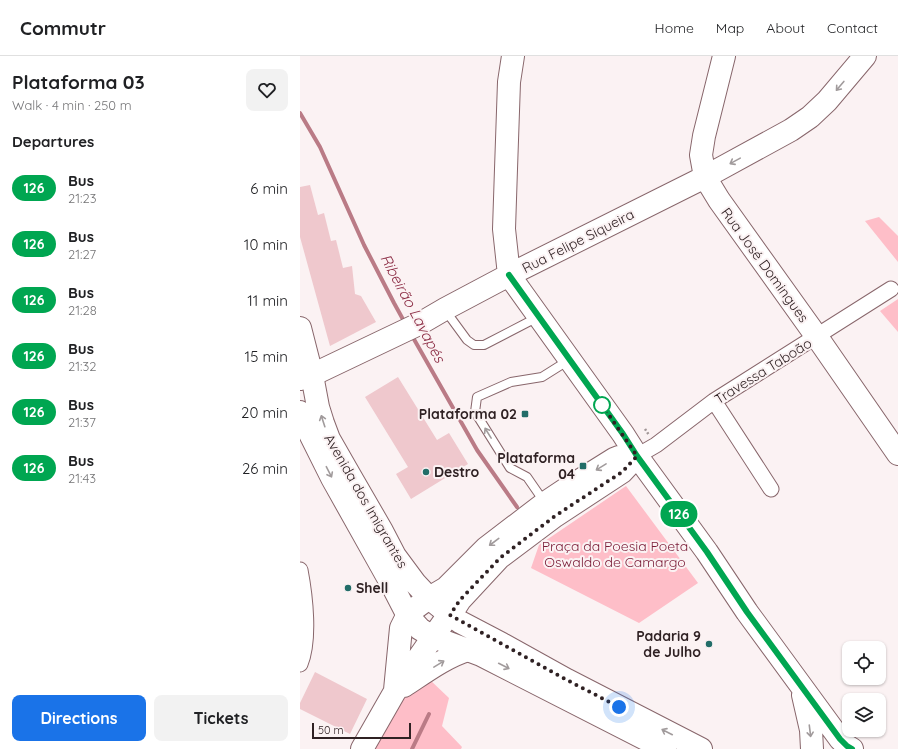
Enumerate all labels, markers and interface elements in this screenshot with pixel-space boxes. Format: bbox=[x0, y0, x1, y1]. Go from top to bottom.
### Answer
text: Commutr bbox=[20, 16, 106, 40]
text: Home bbox=[655, 19, 694, 37]
text: Map bbox=[716, 19, 744, 37]
text: About bbox=[766, 19, 805, 37]
text: Contact bbox=[827, 19, 878, 37]
button: heart bbox=[246, 69, 288, 111]
text: Plataforma 03 bbox=[12, 70, 145, 94]
one-way arrow bbox=[835, 81, 844, 91]
text: Walk · 4 min · 250 m bbox=[12, 97, 132, 113]
text: Departures bbox=[12, 132, 94, 151]
one-way arrow bbox=[729, 158, 741, 165]
text: Bus bbox=[68, 171, 94, 190]
text: 126 bbox=[23, 179, 45, 197]
text: 6 min bbox=[250, 179, 288, 198]
text: 21:23 bbox=[68, 190, 96, 206]
street label: Rua José Domingues bbox=[717, 204, 813, 326]
street label: Rua Felipe Siqueira bbox=[519, 205, 637, 277]
text: Bus bbox=[68, 227, 94, 246]
text: 126 bbox=[23, 235, 45, 253]
text: 10 min bbox=[244, 235, 288, 254]
text: 21:27 bbox=[68, 246, 96, 262]
water label: Ribeirão Lavapés bbox=[376, 250, 450, 366]
text: Bus bbox=[68, 283, 94, 302]
text: 126 bbox=[23, 291, 45, 309]
text: 11 min bbox=[247, 291, 288, 310]
text: 21:28 bbox=[68, 302, 97, 318]
street label: Travessa Taboão bbox=[711, 334, 815, 408]
text: Bus bbox=[68, 339, 94, 358]
text: 126 bbox=[23, 347, 45, 365]
text: 15 min bbox=[245, 347, 288, 366]
text: 21:32 bbox=[68, 358, 96, 374]
text: Bus bbox=[68, 395, 94, 414]
unlabelled marker bbox=[593, 396, 611, 414]
text: 126 bbox=[23, 403, 45, 421]
text: 20 min bbox=[241, 403, 288, 422]
place label: Plataforma 02 bbox=[419, 405, 517, 423]
marker: Plataforma 02 bbox=[520, 409, 530, 419]
text: 21:37 bbox=[68, 414, 96, 430]
one-way arrow bbox=[318, 415, 326, 427]
one-way arrow bbox=[484, 428, 492, 439]
street label: Avenida dos Imigrantes bbox=[320, 431, 412, 571]
place label: Plataforma 04 bbox=[497, 449, 575, 483]
text: Bus bbox=[68, 451, 94, 470]
text: 126 bbox=[23, 459, 45, 477]
text: 26 min bbox=[242, 459, 288, 478]
marker: Plataforma 04 bbox=[578, 461, 588, 471]
place label: Destro bbox=[434, 463, 480, 481]
one-way arrow bbox=[596, 463, 607, 471]
one-way arrow bbox=[326, 466, 333, 478]
marker: Destro bbox=[421, 467, 431, 477]
text: 21:43 bbox=[68, 470, 96, 486]
line badge: 126 bbox=[656, 501, 702, 527]
text: 126 bbox=[668, 505, 690, 523]
one-way arrow bbox=[489, 537, 500, 546]
park label: Praça da Poesia Poeta Oswaldo de Camargo bbox=[542, 537, 688, 571]
place label: Shell bbox=[356, 579, 388, 597]
marker: Shell bbox=[343, 583, 353, 593]
place label: Padaria 9 de Julho bbox=[636, 627, 701, 661]
marker: Padaria 9 de Julho bbox=[704, 639, 714, 649]
map controls bbox=[842, 641, 886, 737]
button: locate bbox=[842, 641, 886, 685]
one-way arrow bbox=[433, 659, 445, 667]
one-way arrow bbox=[498, 663, 510, 671]
button: layers bbox=[842, 693, 886, 737]
button: Directions bbox=[12, 695, 146, 741]
button: Tickets bbox=[154, 695, 288, 741]
your location bbox=[609, 697, 629, 717]
scale bar bbox=[312, 721, 411, 740]
text: 50 m bbox=[318, 723, 344, 737]
one-way arrow bbox=[806, 724, 814, 737]
one-way arrow bbox=[661, 727, 673, 735]

